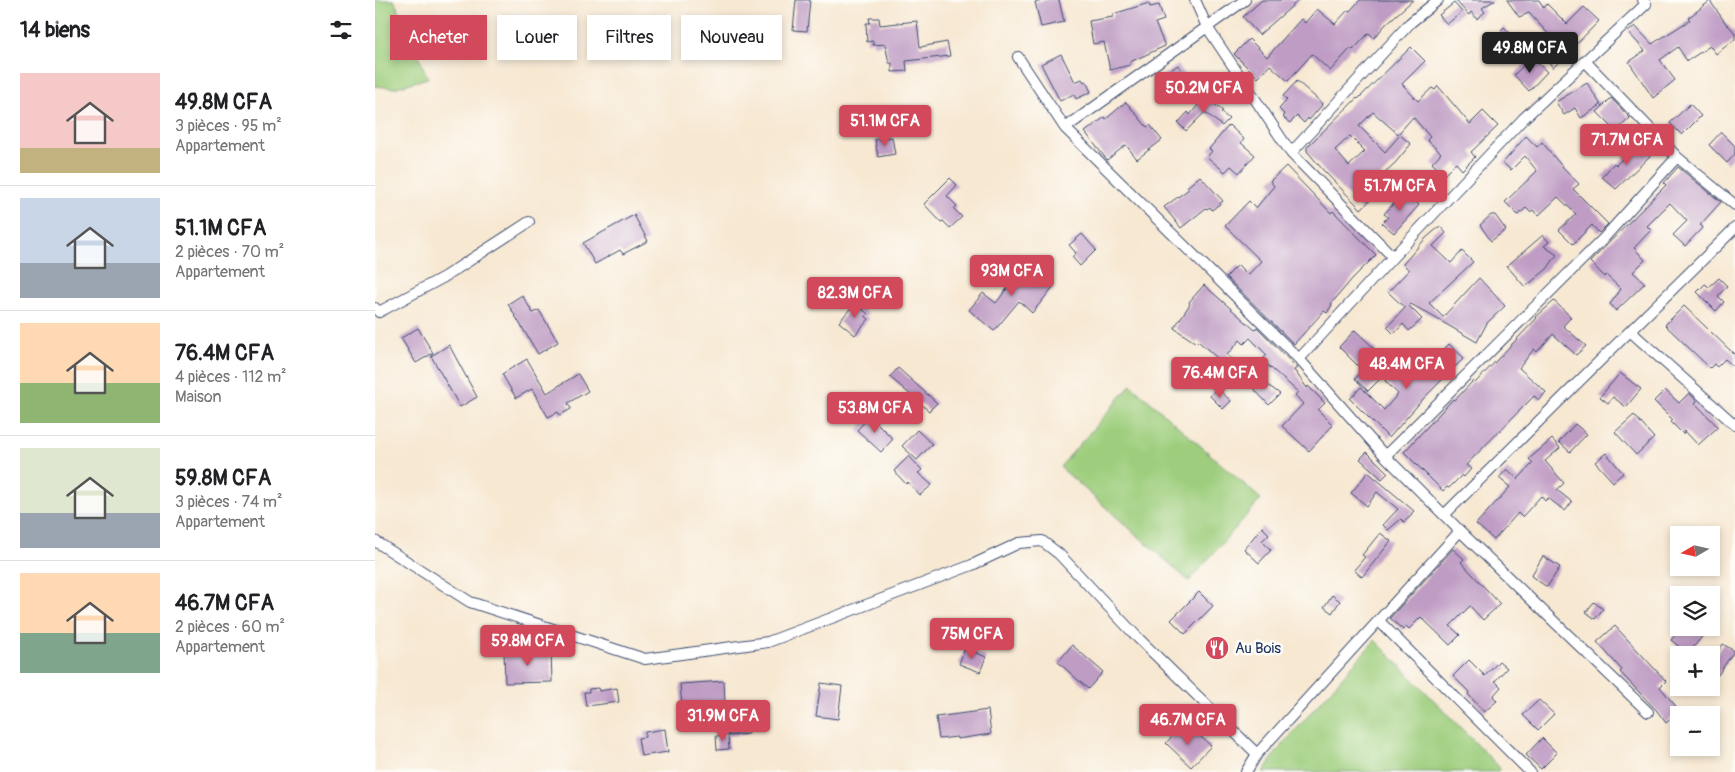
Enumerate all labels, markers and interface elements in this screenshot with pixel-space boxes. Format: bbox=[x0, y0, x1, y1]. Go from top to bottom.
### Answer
chip: Acheter bbox=[390, 15, 487, 60]
chip: Louer bbox=[497, 15, 577, 60]
chip: Filtres bbox=[587, 15, 671, 60]
chip: Nouveau bbox=[681, 15, 782, 60]
icon: filters bbox=[327, 16, 355, 44]
text: 14 biens bbox=[20, 17, 90, 44]
pin: 49.8M CFA bbox=[1473, 32, 1587, 74]
text: 49.8M CFA bbox=[1493, 38, 1567, 58]
pin: 50.2M CFA bbox=[1147, 72, 1261, 114]
text: 50.2M CFA bbox=[1166, 78, 1242, 98]
text: 49.8M CFA bbox=[175, 89, 272, 116]
icon: home bbox=[60, 93, 120, 153]
pin: 51.1M CFA bbox=[828, 104, 942, 147]
text: 51.1M CFA bbox=[850, 111, 920, 131]
text: 3 pièces · 95 m² bbox=[175, 116, 282, 136]
pin: 71.7M CFA bbox=[1570, 124, 1684, 166]
text: 71.7M CFA bbox=[1591, 130, 1663, 150]
text: Appartement bbox=[175, 136, 265, 156]
pin: 51.7M CFA bbox=[1343, 170, 1457, 212]
text: 51.7M CFA bbox=[1364, 176, 1436, 196]
text: 51.1M CFA bbox=[175, 215, 266, 242]
icon: home bbox=[60, 218, 120, 278]
text: 2 pièces · 70 m² bbox=[175, 242, 284, 262]
pin: 93M CFA bbox=[966, 254, 1058, 297]
text: 93M CFA bbox=[981, 261, 1043, 281]
text: Appartement bbox=[175, 262, 265, 282]
pin: 82.3M CFA bbox=[798, 276, 912, 319]
text: 82.3M CFA bbox=[818, 283, 892, 303]
text: 76.4M CFA bbox=[175, 340, 274, 367]
icon: home bbox=[60, 343, 120, 403]
pin: 48.4M CFA bbox=[1350, 348, 1464, 390]
text: 48.4M CFA bbox=[1369, 354, 1445, 374]
pin: 76.4M CFA bbox=[1163, 356, 1277, 399]
text: 76.4M CFA bbox=[1182, 363, 1258, 383]
text: 4 pièces · 112 m² bbox=[175, 367, 287, 387]
text: Maison bbox=[175, 387, 221, 407]
pin: 53.8M CFA bbox=[818, 392, 932, 434]
text: 53.8M CFA bbox=[838, 398, 912, 418]
text: 59.8M CFA bbox=[175, 465, 271, 492]
icon: home bbox=[60, 468, 120, 528]
text: 3 pièces · 74 m² bbox=[175, 492, 283, 512]
text: Appartement bbox=[175, 512, 265, 532]
north arrow bbox=[1670, 526, 1720, 576]
map controls bbox=[1670, 526, 1720, 756]
button: layers bbox=[1670, 586, 1720, 636]
text: 46.7M CFA bbox=[175, 590, 274, 617]
icon: home bbox=[60, 593, 120, 653]
text: 2 pièces · 60 m² bbox=[175, 617, 285, 637]
pin: 75M CFA bbox=[926, 618, 1018, 660]
pin: 59.8M CFA bbox=[471, 624, 585, 667]
text: 75M CFA bbox=[941, 624, 1003, 644]
text: 59.8M CFA bbox=[491, 631, 565, 651]
restaurant icon: Au Bois bbox=[1204, 635, 1230, 661]
text: Appartement bbox=[175, 637, 265, 657]
place label: Au Bois bbox=[1235, 639, 1281, 658]
button: + bbox=[1670, 646, 1720, 696]
pin: 31.9M CFA bbox=[666, 700, 780, 742]
pin: 46.7M CFA bbox=[1131, 704, 1245, 746]
text: 31.9M CFA bbox=[687, 706, 759, 726]
button: − bbox=[1670, 706, 1720, 756]
text: 46.7M CFA bbox=[1150, 710, 1226, 730]

